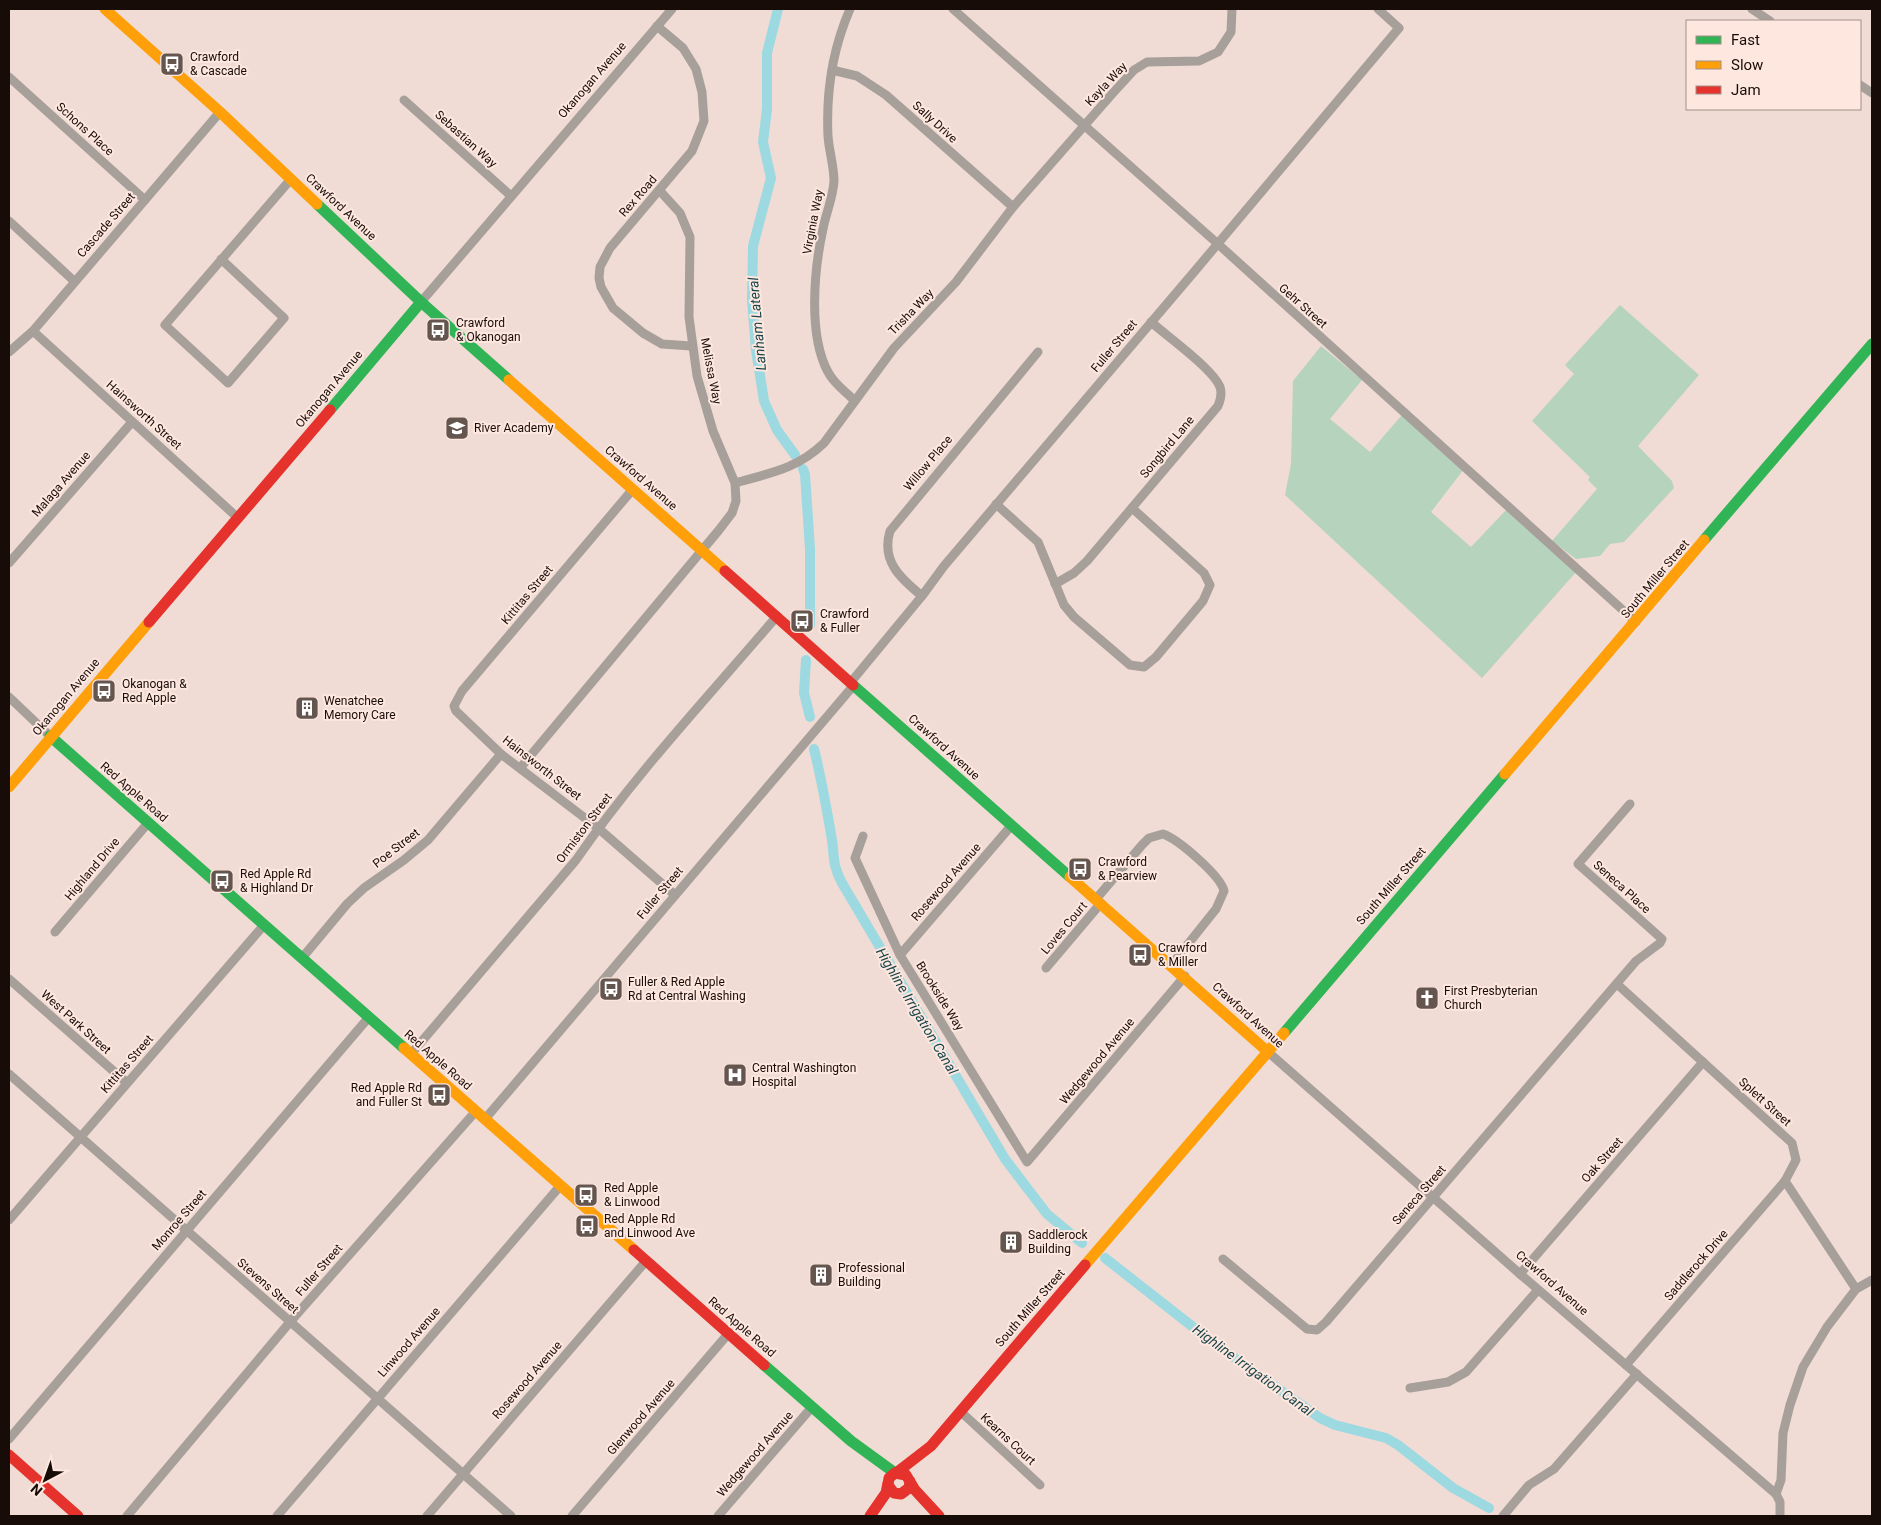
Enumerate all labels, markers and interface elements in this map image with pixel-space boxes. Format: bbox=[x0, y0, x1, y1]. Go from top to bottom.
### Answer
legend bbox=[1686, 20, 1861, 110]
text: Fast bbox=[1731, 31, 1760, 49]
street label: Okanogan Avenue bbox=[555, 39, 629, 121]
place label: Crawford & Cascade bbox=[190, 50, 247, 78]
bus stop icon: Crawford & Cascade bbox=[159, 51, 185, 77]
text: Slow bbox=[1731, 56, 1763, 74]
street label: Kayla Way bbox=[1082, 59, 1130, 109]
text: Jam bbox=[1731, 81, 1761, 99]
street label: Sally Drive bbox=[910, 98, 960, 146]
street label: Schons Place bbox=[53, 100, 117, 158]
street label: Sebastian Way bbox=[432, 108, 500, 171]
street label: Crawford Avenue bbox=[303, 171, 379, 243]
street label: Rex Road bbox=[616, 172, 660, 220]
street label: Virginia Way bbox=[800, 188, 826, 256]
street label: Cascade Street bbox=[74, 190, 138, 260]
water label: Lanham Lateral bbox=[745, 276, 769, 371]
street label: Gehr Street bbox=[1276, 281, 1330, 331]
street label: Trisha Way bbox=[886, 286, 937, 338]
place label: Crawford & Okanogan bbox=[456, 316, 521, 344]
bus stop icon: Crawford & Okanogan bbox=[425, 317, 451, 343]
street label: Fuller Street bbox=[1088, 317, 1140, 375]
street label: Melissa Way bbox=[698, 337, 724, 406]
street label: Okanogan Avenue bbox=[293, 348, 365, 430]
street label: Hainsworth Street bbox=[104, 378, 184, 452]
street label: Songbird Lane bbox=[1137, 413, 1197, 481]
school or university icon: River Academy bbox=[444, 415, 470, 441]
place label: River Academy bbox=[474, 421, 554, 435]
street label: Willow Place bbox=[901, 432, 955, 494]
street label: Crawford Avenue bbox=[602, 443, 680, 513]
street label: Malaga Avenue bbox=[29, 448, 93, 520]
street label: South Miller Street bbox=[1618, 537, 1692, 621]
street label: Kittitas Street bbox=[498, 563, 556, 627]
place label: Crawford & Fuller bbox=[820, 607, 869, 635]
bus stop icon: Crawford & Fuller bbox=[789, 608, 815, 634]
street label: Okanogan Avenue bbox=[30, 656, 102, 738]
place label: Okanogan & Red Apple bbox=[122, 677, 187, 705]
bus stop icon: Okanogan & Red Apple bbox=[91, 678, 117, 704]
place label: Wenatchee Memory Care bbox=[324, 694, 396, 722]
building icon: Wenatchee Memory Care bbox=[294, 695, 320, 721]
street label: Crawford Avenue bbox=[905, 711, 983, 783]
street label: Hainsworth Street bbox=[500, 733, 584, 803]
street label: Red Apple Road bbox=[97, 759, 171, 825]
street label: Ormiston Street bbox=[553, 790, 615, 866]
street label: Poe Street bbox=[370, 825, 422, 871]
street label: Highland Drive bbox=[62, 835, 122, 903]
street label: Rosewood Avenue bbox=[908, 840, 984, 924]
street label: South Miller Street bbox=[1353, 844, 1429, 928]
place label: Crawford & Pearview bbox=[1098, 855, 1157, 883]
bus stop icon: Crawford & Pearview bbox=[1067, 856, 1093, 882]
street label: Seneca Place bbox=[1591, 858, 1653, 916]
street label: Fuller Street bbox=[634, 864, 686, 922]
place label: Red Apple Rd & Highland Dr bbox=[240, 867, 313, 895]
bus stop icon: Red Apple Rd & Highland Dr bbox=[209, 868, 235, 894]
street label: Loves Court bbox=[1038, 899, 1090, 957]
place label: Crawford & Miller bbox=[1158, 941, 1207, 969]
bus stop icon: Crawford & Miller bbox=[1127, 942, 1153, 968]
water label: Highline Irrigation Canal bbox=[873, 945, 962, 1078]
street label: Brookside Way bbox=[913, 959, 967, 1033]
place label: Fuller & Red Apple Rd at Central Washing bbox=[628, 975, 746, 1003]
bus stop icon: Fuller & Red Apple Rd at Central Washing bbox=[598, 976, 624, 1002]
street label: Crawford Avenue bbox=[1209, 979, 1287, 1051]
place label: First Presbyterian Church bbox=[1444, 984, 1538, 1012]
church icon: First Presbyterian Church bbox=[1414, 985, 1440, 1011]
street label: West Park Street bbox=[38, 987, 114, 1057]
street label: Wedgewood Avenue bbox=[1057, 1015, 1137, 1107]
street label: Red Apple Road bbox=[401, 1027, 475, 1093]
street label: Kittitas Street bbox=[98, 1032, 156, 1096]
place label: Central Washington Hospital bbox=[752, 1061, 856, 1089]
hospital icon: Central Washington Hospital bbox=[722, 1062, 748, 1088]
street label: Splett Street bbox=[1736, 1075, 1794, 1129]
place label: Red Apple Rd and Fuller St bbox=[351, 1081, 422, 1109]
bus stop icon: Red Apple Rd and Fuller St bbox=[426, 1082, 452, 1108]
street label: Oak Street bbox=[1579, 1134, 1626, 1186]
street label: Seneca Street bbox=[1389, 1162, 1449, 1227]
place label: Red Apple & Linwood bbox=[604, 1181, 660, 1209]
bus stop icon: Red Apple & Linwood bbox=[573, 1182, 599, 1208]
street label: Monroe Street bbox=[149, 1187, 209, 1253]
place label: Red Apple Rd and Linwood Ave bbox=[604, 1212, 695, 1240]
bus stop icon: Red Apple Rd and Linwood Ave bbox=[574, 1213, 600, 1239]
street label: Saddlerock Drive bbox=[1661, 1227, 1731, 1303]
place label: Saddlerock Building bbox=[1028, 1228, 1089, 1256]
building icon: Saddlerock Building bbox=[998, 1229, 1024, 1255]
street label: Fuller Street bbox=[293, 1241, 345, 1299]
street label: Crawford Avenue bbox=[1513, 1248, 1591, 1318]
street label: Stevens Street bbox=[234, 1255, 302, 1317]
place label: Professional Building bbox=[838, 1261, 905, 1289]
building icon: Professional Building bbox=[808, 1262, 834, 1288]
street label: South Miller Street bbox=[992, 1266, 1068, 1350]
street label: Red Apple Road bbox=[705, 1294, 779, 1360]
street label: Linwood Avenue bbox=[375, 1304, 443, 1380]
water label: Highline Irrigation Canal bbox=[1190, 1321, 1317, 1419]
street label: Rosewood Avenue bbox=[489, 1338, 565, 1422]
street label: Glenwood Avenue bbox=[604, 1376, 678, 1458]
street label: Wedgewood Avenue bbox=[714, 1409, 796, 1499]
street label: Kearns Court bbox=[978, 1410, 1038, 1468]
north arrow bbox=[20, 1455, 70, 1505]
text: N bbox=[27, 1481, 45, 1499]

